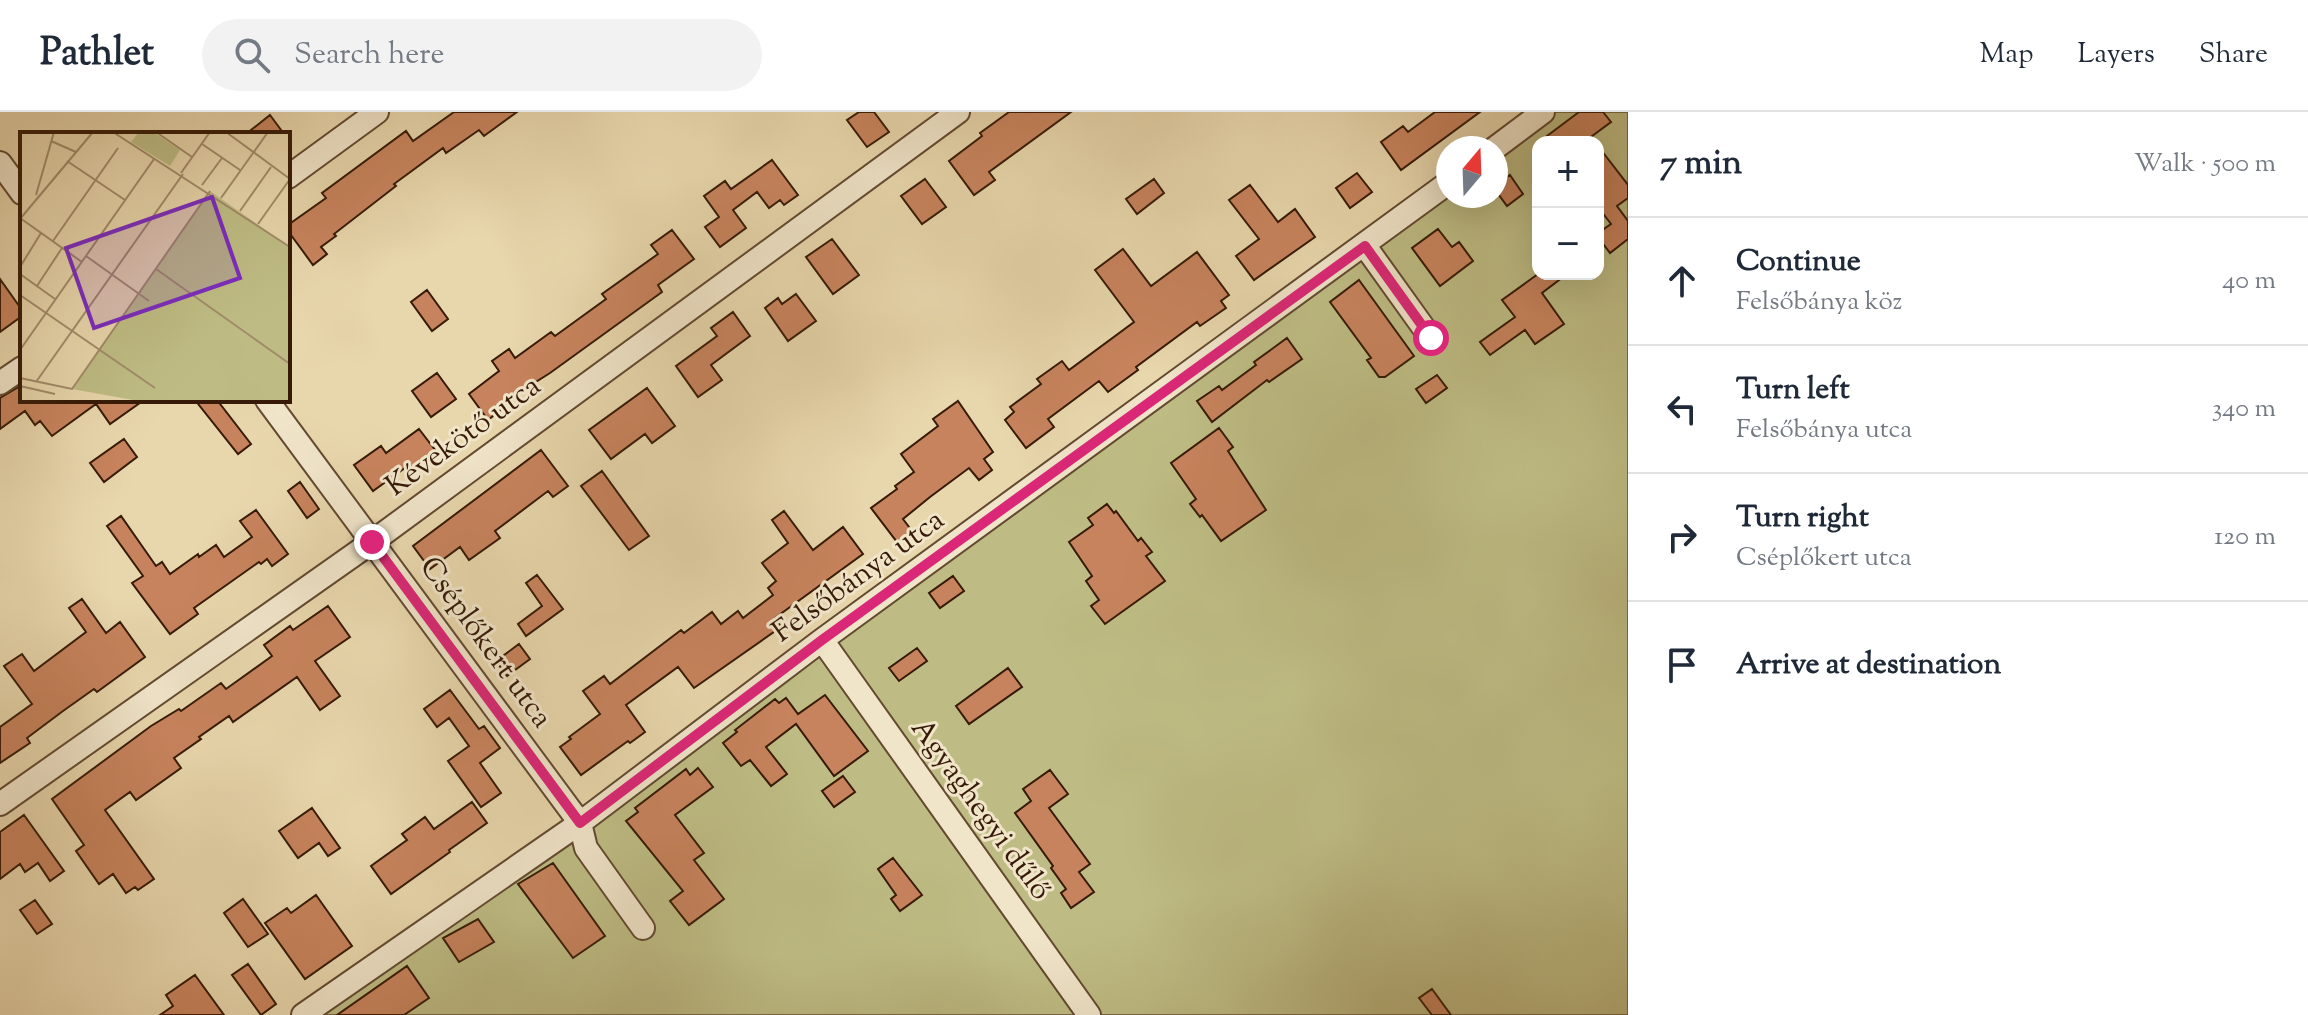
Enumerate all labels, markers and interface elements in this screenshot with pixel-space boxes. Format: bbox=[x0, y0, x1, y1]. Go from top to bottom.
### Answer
search box bbox=[202, 19, 762, 91]
text: Pathlet bbox=[40, 28, 154, 82]
icon: search bbox=[230, 33, 274, 77]
text: Search here bbox=[294, 34, 445, 77]
text: Map bbox=[1980, 35, 2033, 75]
text: Layers bbox=[2077, 35, 2155, 75]
text: Share bbox=[2199, 35, 2268, 75]
inset map bbox=[20, 132, 290, 402]
north arrow bbox=[1436, 136, 1508, 208]
map controls bbox=[1532, 136, 1604, 280]
button: + bbox=[1532, 136, 1604, 208]
text: 7 min bbox=[1660, 140, 1742, 189]
text: Walk · 500 m bbox=[2134, 146, 2276, 183]
button: − bbox=[1532, 208, 1604, 280]
text: Continue bbox=[1736, 241, 1861, 284]
icon: ahead bbox=[1660, 259, 1704, 303]
text: 40 m bbox=[2222, 263, 2276, 300]
text: Felsőbánya köz bbox=[1736, 284, 1902, 321]
route start bbox=[1413, 320, 1449, 356]
street label: Kévekötő utca bbox=[377, 366, 551, 508]
text: Turn left bbox=[1736, 369, 1850, 412]
icon: left bbox=[1660, 387, 1704, 431]
text: 340 m bbox=[2212, 391, 2276, 428]
text: Felsőbánya utca bbox=[1736, 412, 1912, 449]
text: Turn right bbox=[1736, 497, 1869, 540]
street label: Felsőbánya utca bbox=[764, 500, 954, 654]
icon: right bbox=[1660, 515, 1704, 559]
text: 120 m bbox=[2214, 519, 2276, 556]
route end bbox=[354, 524, 390, 560]
text: Cséplőkert utca bbox=[1736, 540, 1912, 577]
street label: Cséplőkert utca bbox=[408, 548, 562, 738]
icon: arrive bbox=[1660, 643, 1704, 687]
text: Arrive at destination bbox=[1736, 644, 2001, 687]
street label: Agyaghegyi dűlő bbox=[899, 710, 1061, 910]

